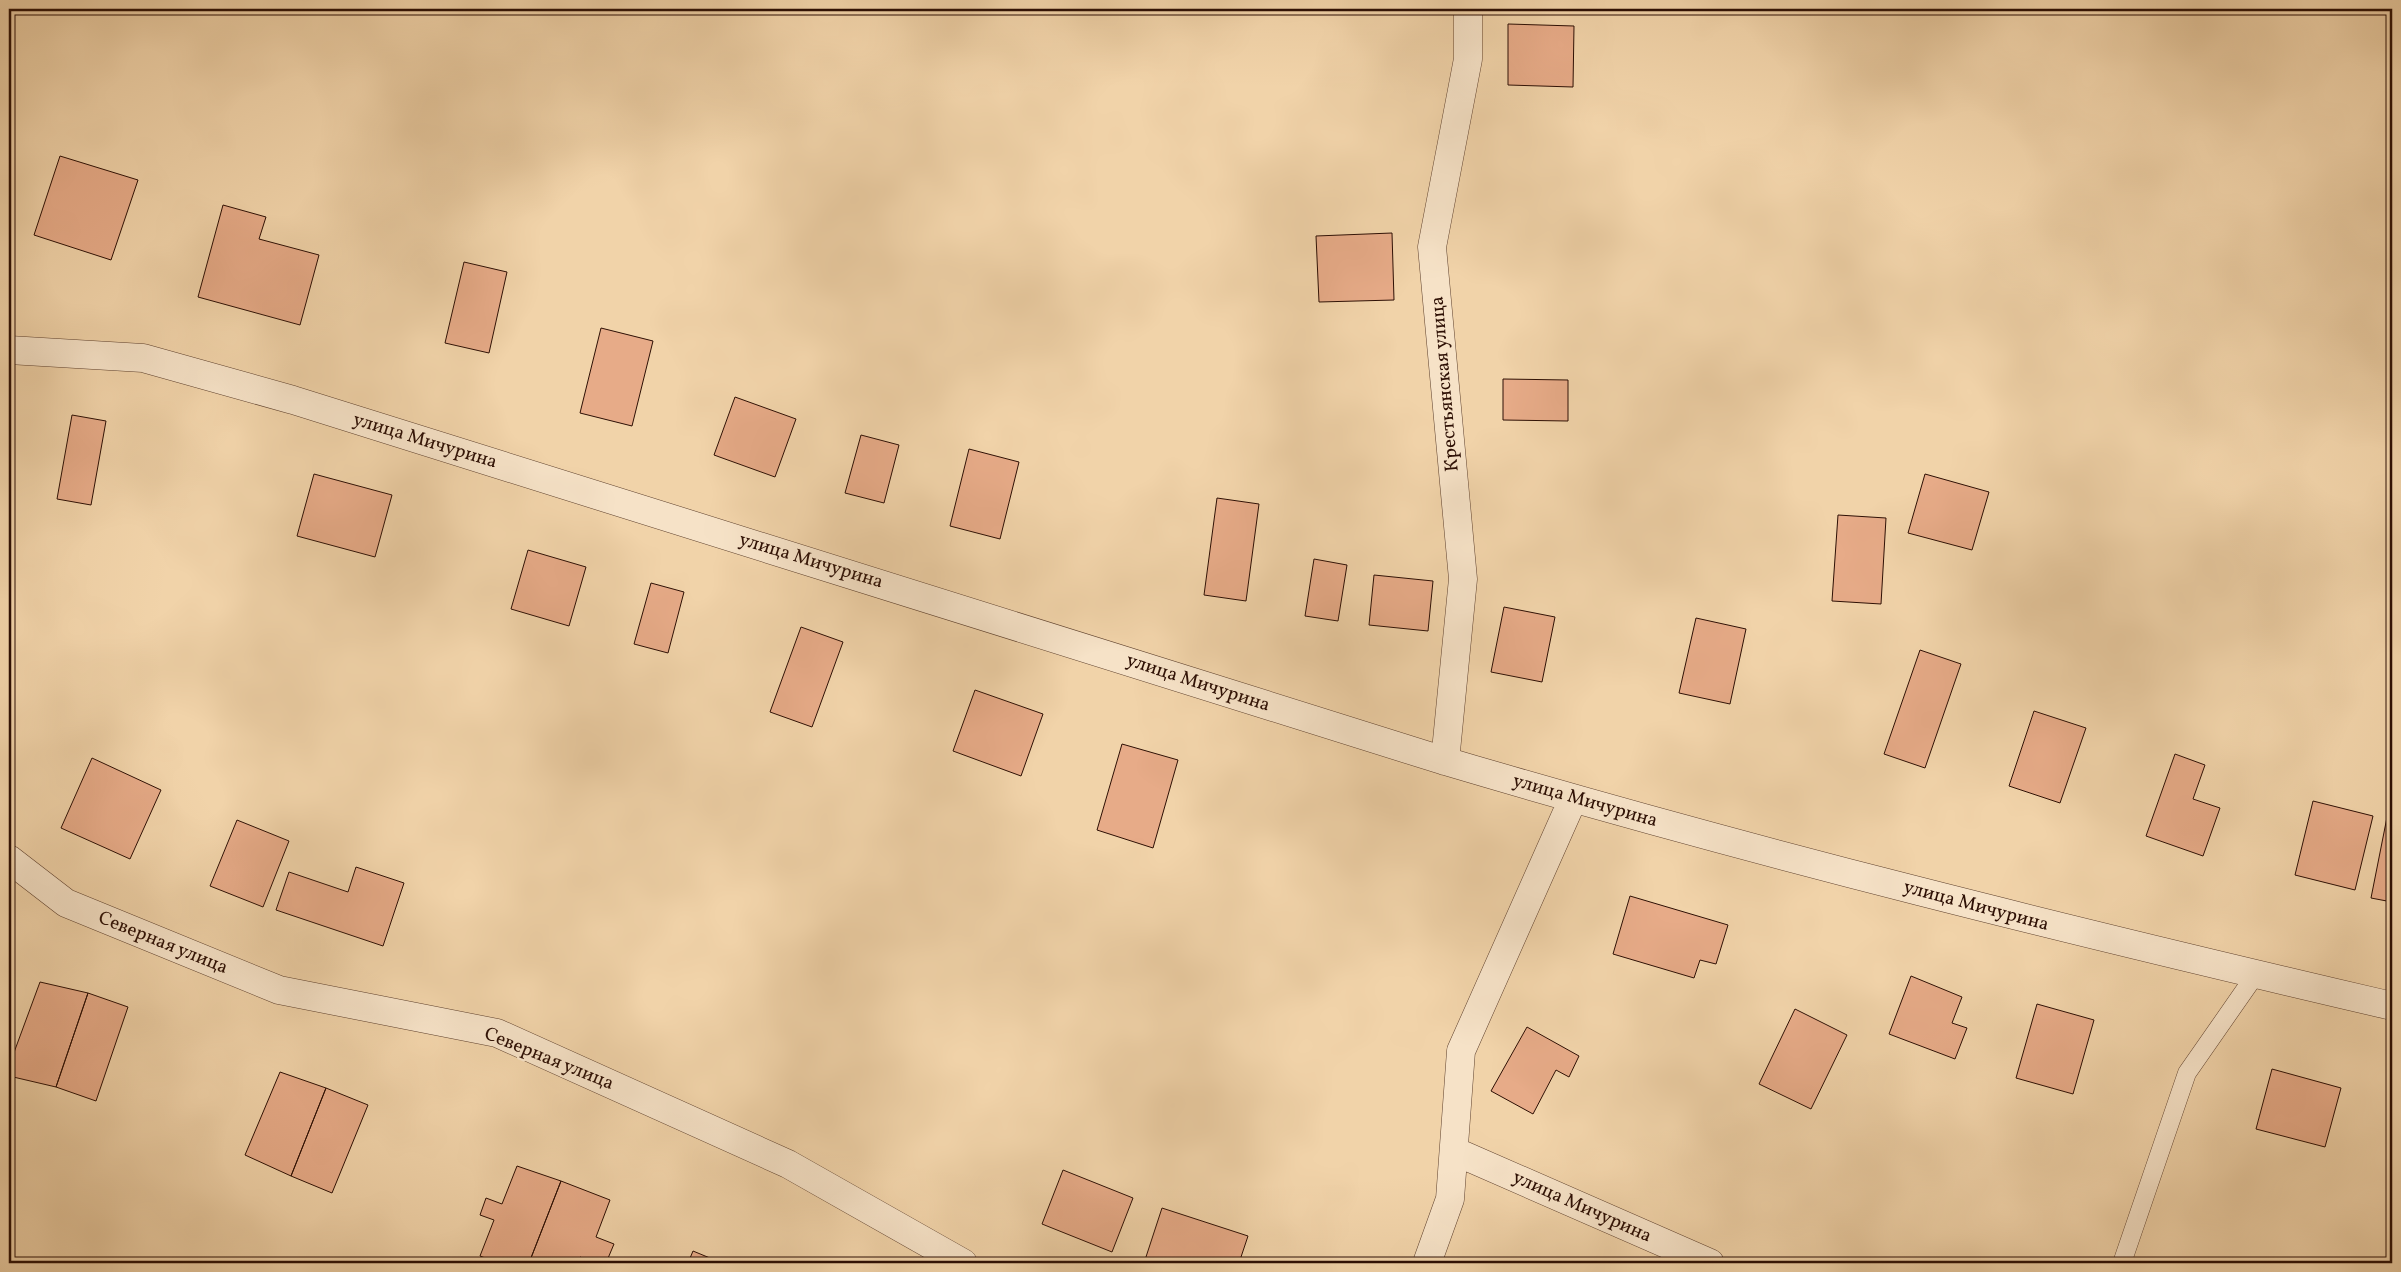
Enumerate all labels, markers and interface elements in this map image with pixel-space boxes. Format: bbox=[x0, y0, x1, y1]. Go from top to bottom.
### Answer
street label: Крестьянская улица bbox=[1424, 295, 1466, 473]
street label: улица Мичурина bbox=[350, 407, 500, 475]
street label: улица Мичурина bbox=[736, 527, 886, 595]
street label: улица Мичурина bbox=[1123, 647, 1273, 719]
street label: улица Мичурина bbox=[1509, 768, 1661, 834]
street label: улица Мичурина bbox=[1900, 874, 2052, 938]
street label: Северная улица bbox=[94, 905, 232, 981]
street label: Северная улица bbox=[480, 1021, 618, 1097]
street label: улица Мичурина bbox=[1508, 1165, 1656, 1249]

